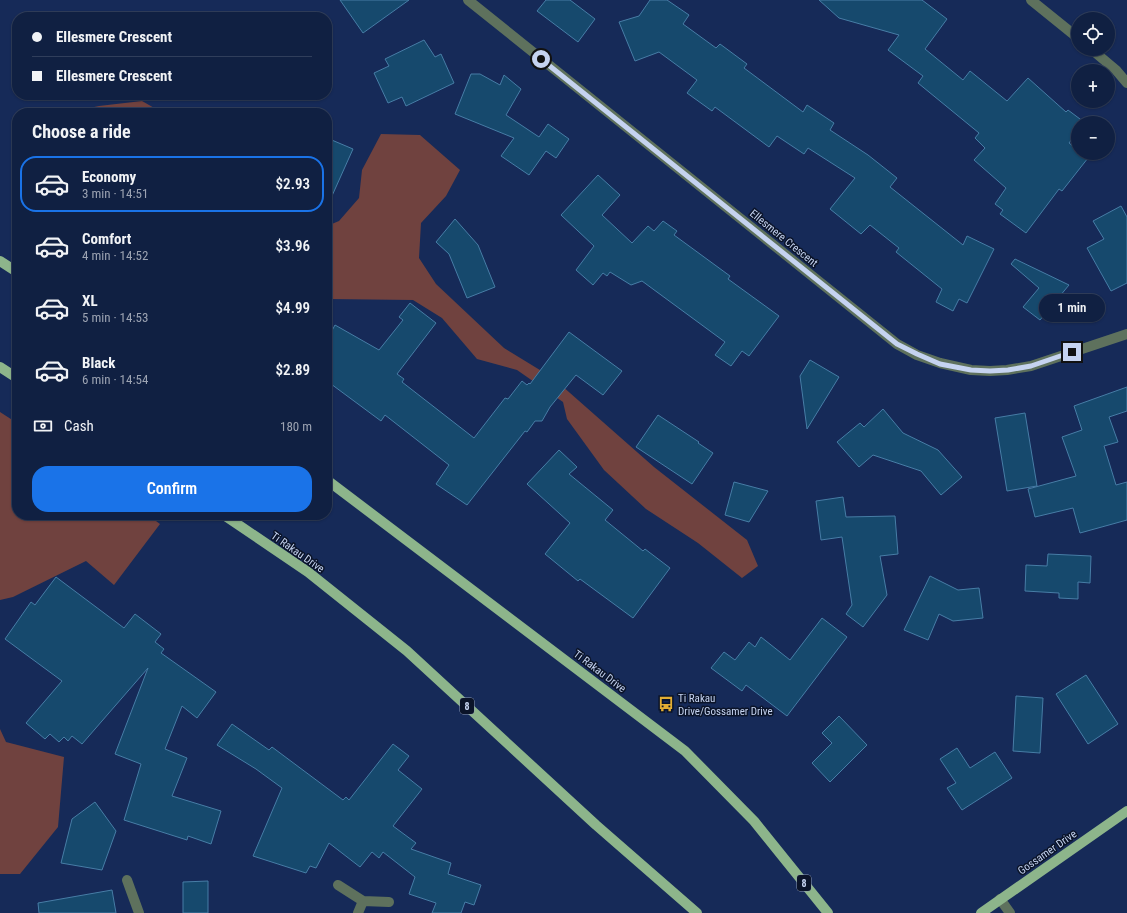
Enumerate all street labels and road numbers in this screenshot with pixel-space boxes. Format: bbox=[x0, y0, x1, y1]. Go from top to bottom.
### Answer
street label: Ellesmere Crescent bbox=[747, 207, 820, 270]
street label: Ti Rakau Drive bbox=[269, 529, 327, 575]
street label: Ti Rakau Drive bbox=[571, 648, 628, 695]
road number: 8 bbox=[460, 698, 474, 714]
street label: Gossamer Drive bbox=[1015, 827, 1079, 877]
road number: 8 bbox=[797, 875, 811, 891]

